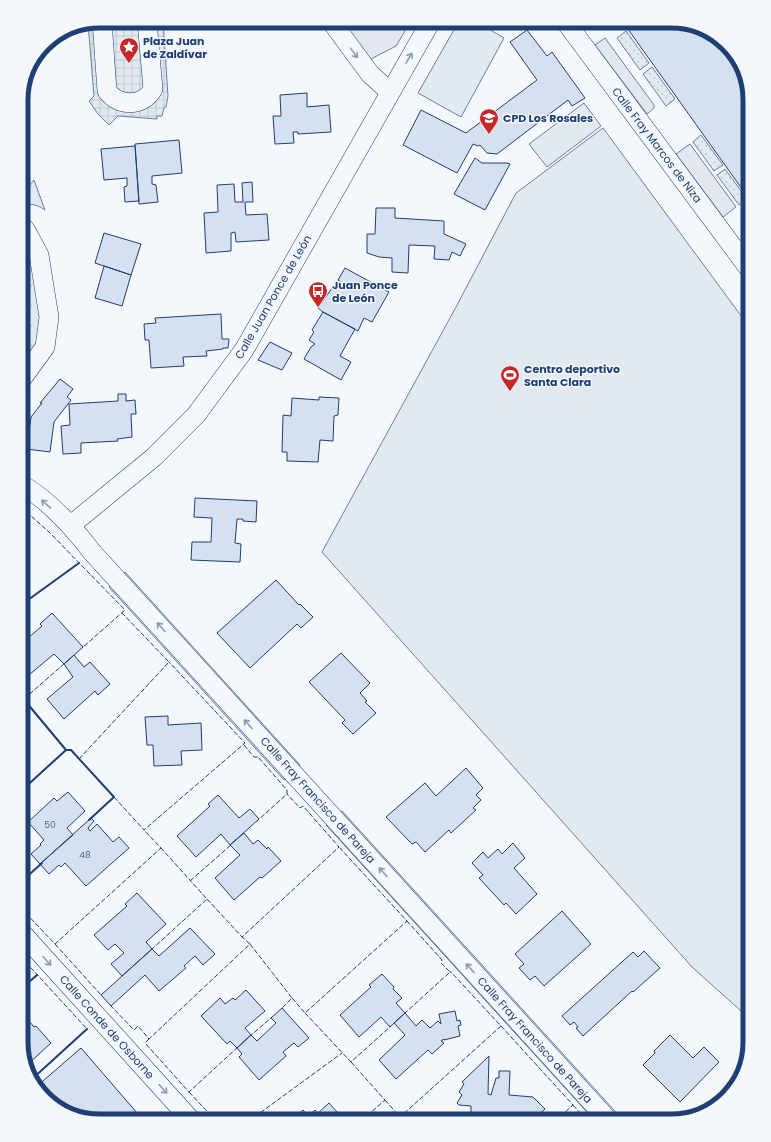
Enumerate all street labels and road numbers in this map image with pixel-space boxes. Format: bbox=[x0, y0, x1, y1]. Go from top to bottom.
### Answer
street label: Calle Fray Marcos de Niza bbox=[608, 84, 706, 206]
street label: Calle Juan Ponce de León bbox=[231, 232, 315, 362]
street label: Calle Fray Francisco de Pareja bbox=[257, 733, 379, 867]
street label: Calle Conde de Osborne bbox=[56, 972, 158, 1083]
street label: Calle Fray Francisco de Pareja bbox=[474, 973, 596, 1107]

